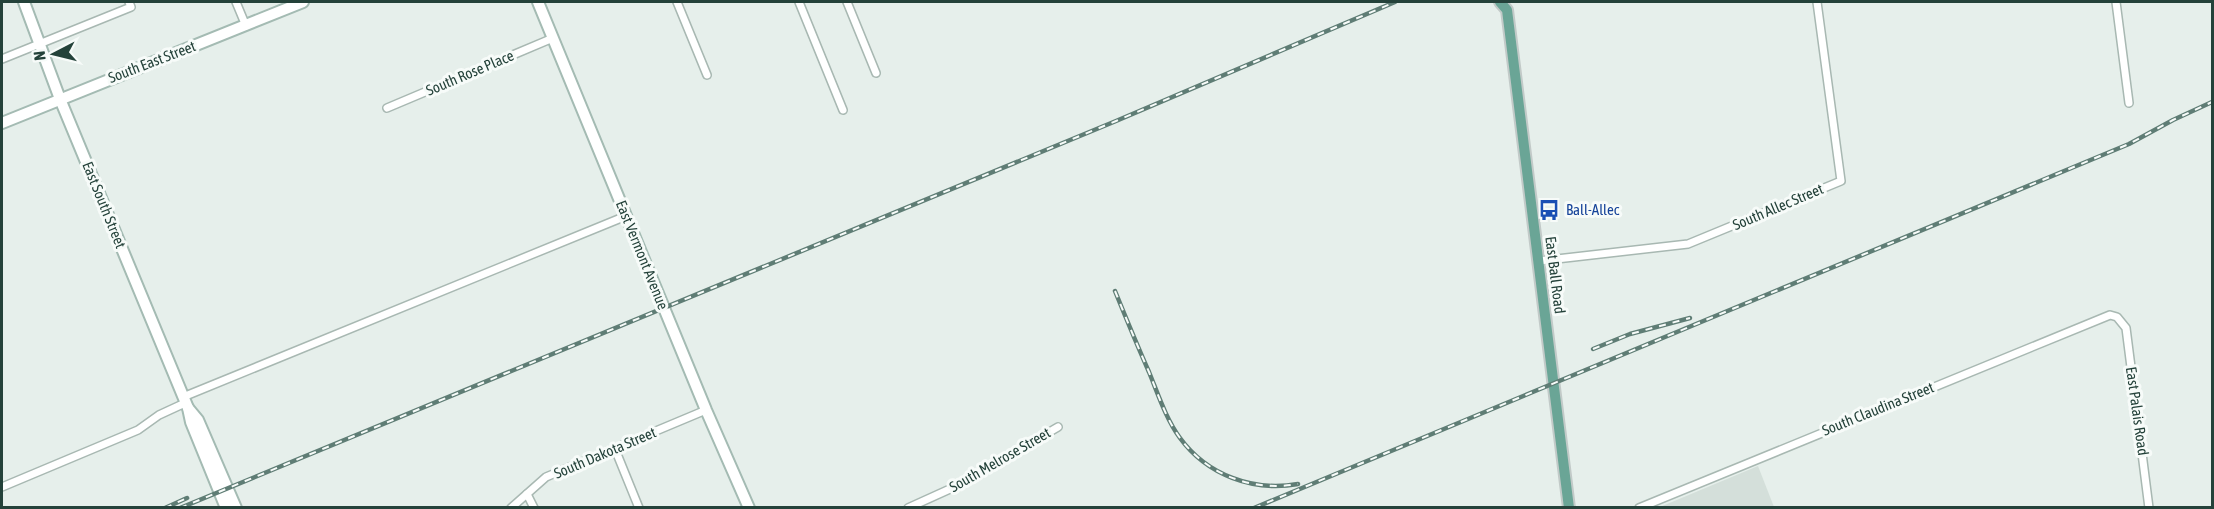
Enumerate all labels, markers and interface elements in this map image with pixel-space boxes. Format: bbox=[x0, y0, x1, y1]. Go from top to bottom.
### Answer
north arrow bbox=[24, 24, 84, 84]
street label: South East Street bbox=[106, 37, 198, 86]
street label: South Rose Place bbox=[423, 46, 516, 99]
text: N bbox=[30, 50, 49, 62]
street label: East South Street bbox=[79, 159, 130, 251]
street label: South Allec Street bbox=[1730, 180, 1826, 233]
street label: East Vermont Avenue bbox=[613, 198, 672, 312]
bus stop icon: Ball-Allec bbox=[1537, 198, 1561, 222]
place label: Ball-Allec bbox=[1566, 201, 1620, 218]
street label: East Ball Road bbox=[1542, 235, 1569, 315]
street label: East Palais Road bbox=[2123, 365, 2152, 456]
street label: South Claudina Street bbox=[1819, 378, 1936, 439]
street label: South Dakota Street bbox=[551, 423, 658, 482]
street label: South Melrose Street bbox=[946, 424, 1053, 495]

